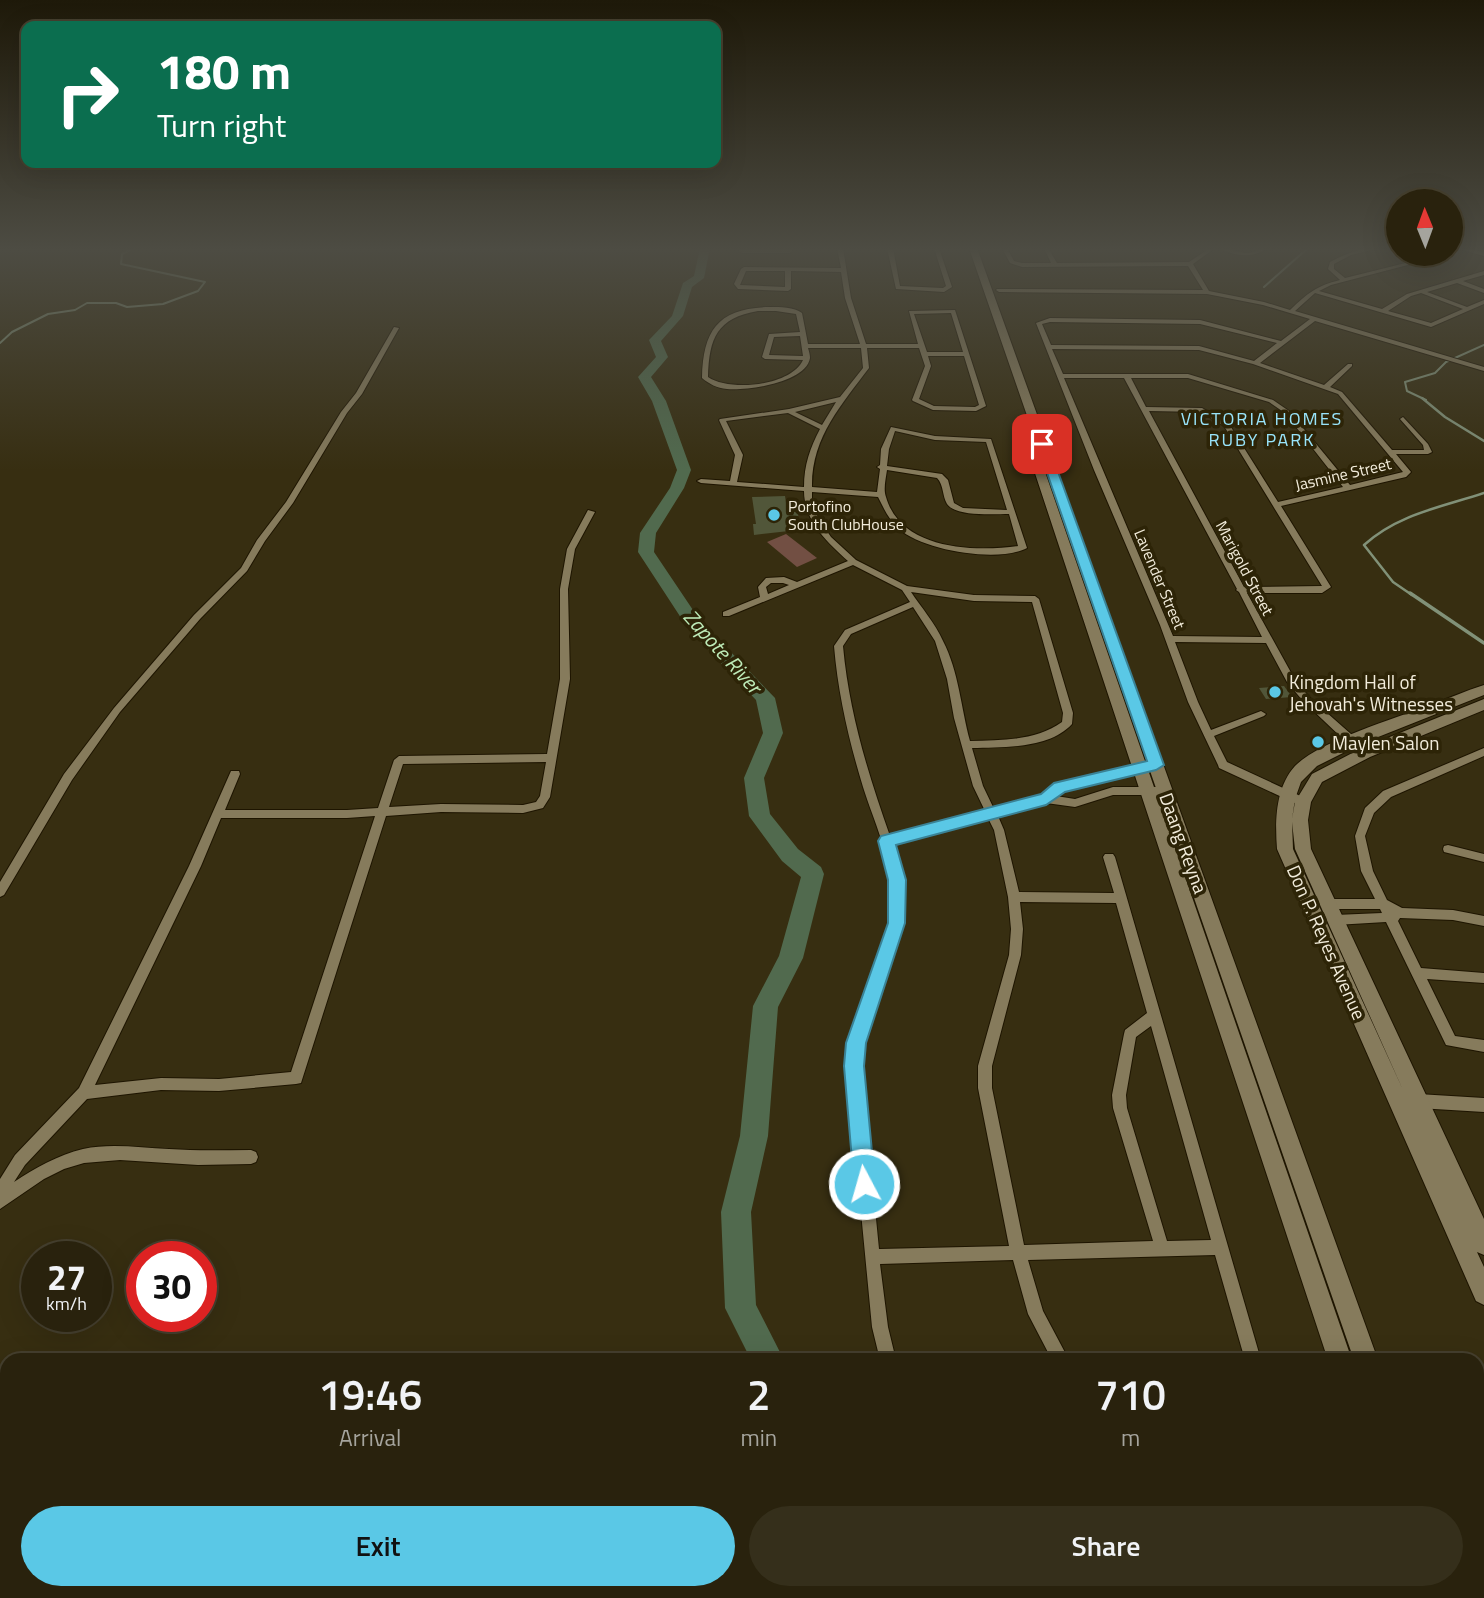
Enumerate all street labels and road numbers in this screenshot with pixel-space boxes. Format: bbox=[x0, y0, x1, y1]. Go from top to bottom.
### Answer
street label: Jasmine Street bbox=[1292, 451, 1394, 497]
street label: Marigold Street bbox=[1210, 516, 1280, 620]
street label: Lavender Street bbox=[1128, 525, 1192, 633]
street label: Daang Reyna bbox=[1152, 789, 1216, 898]
street label: Don P. Reyes Avenue bbox=[1280, 860, 1374, 1024]

